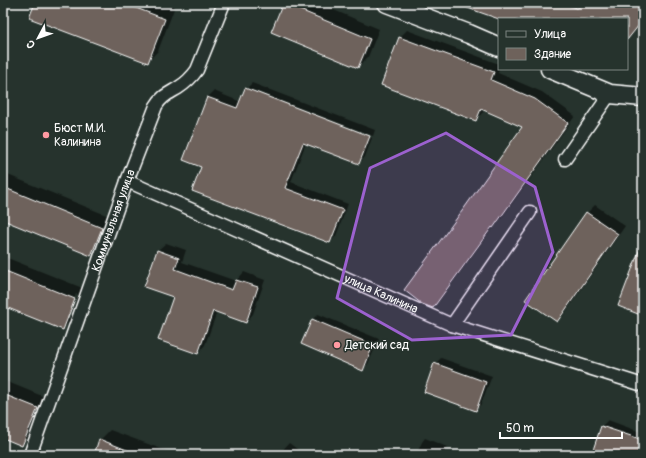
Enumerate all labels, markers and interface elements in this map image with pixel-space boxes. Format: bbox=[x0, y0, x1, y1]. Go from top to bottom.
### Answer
north arrow bbox=[18, 18, 58, 58]
legend bbox=[498, 18, 628, 70]
text: Улица bbox=[534, 27, 566, 42]
text: С bbox=[24, 37, 38, 51]
text: Здание bbox=[534, 47, 571, 62]
place label: Бюст М.И. Калинина bbox=[54, 121, 106, 150]
marker: Бюст М.И. Калинина bbox=[41, 130, 51, 140]
street label: Коммунальная улица bbox=[89, 167, 139, 274]
street label: улица Калинина bbox=[341, 271, 421, 317]
place label: Детский сад bbox=[344, 338, 410, 353]
marker: Детский сад bbox=[332, 340, 342, 350]
scale bar bbox=[500, 414, 622, 440]
text: 50 m bbox=[506, 421, 534, 436]

